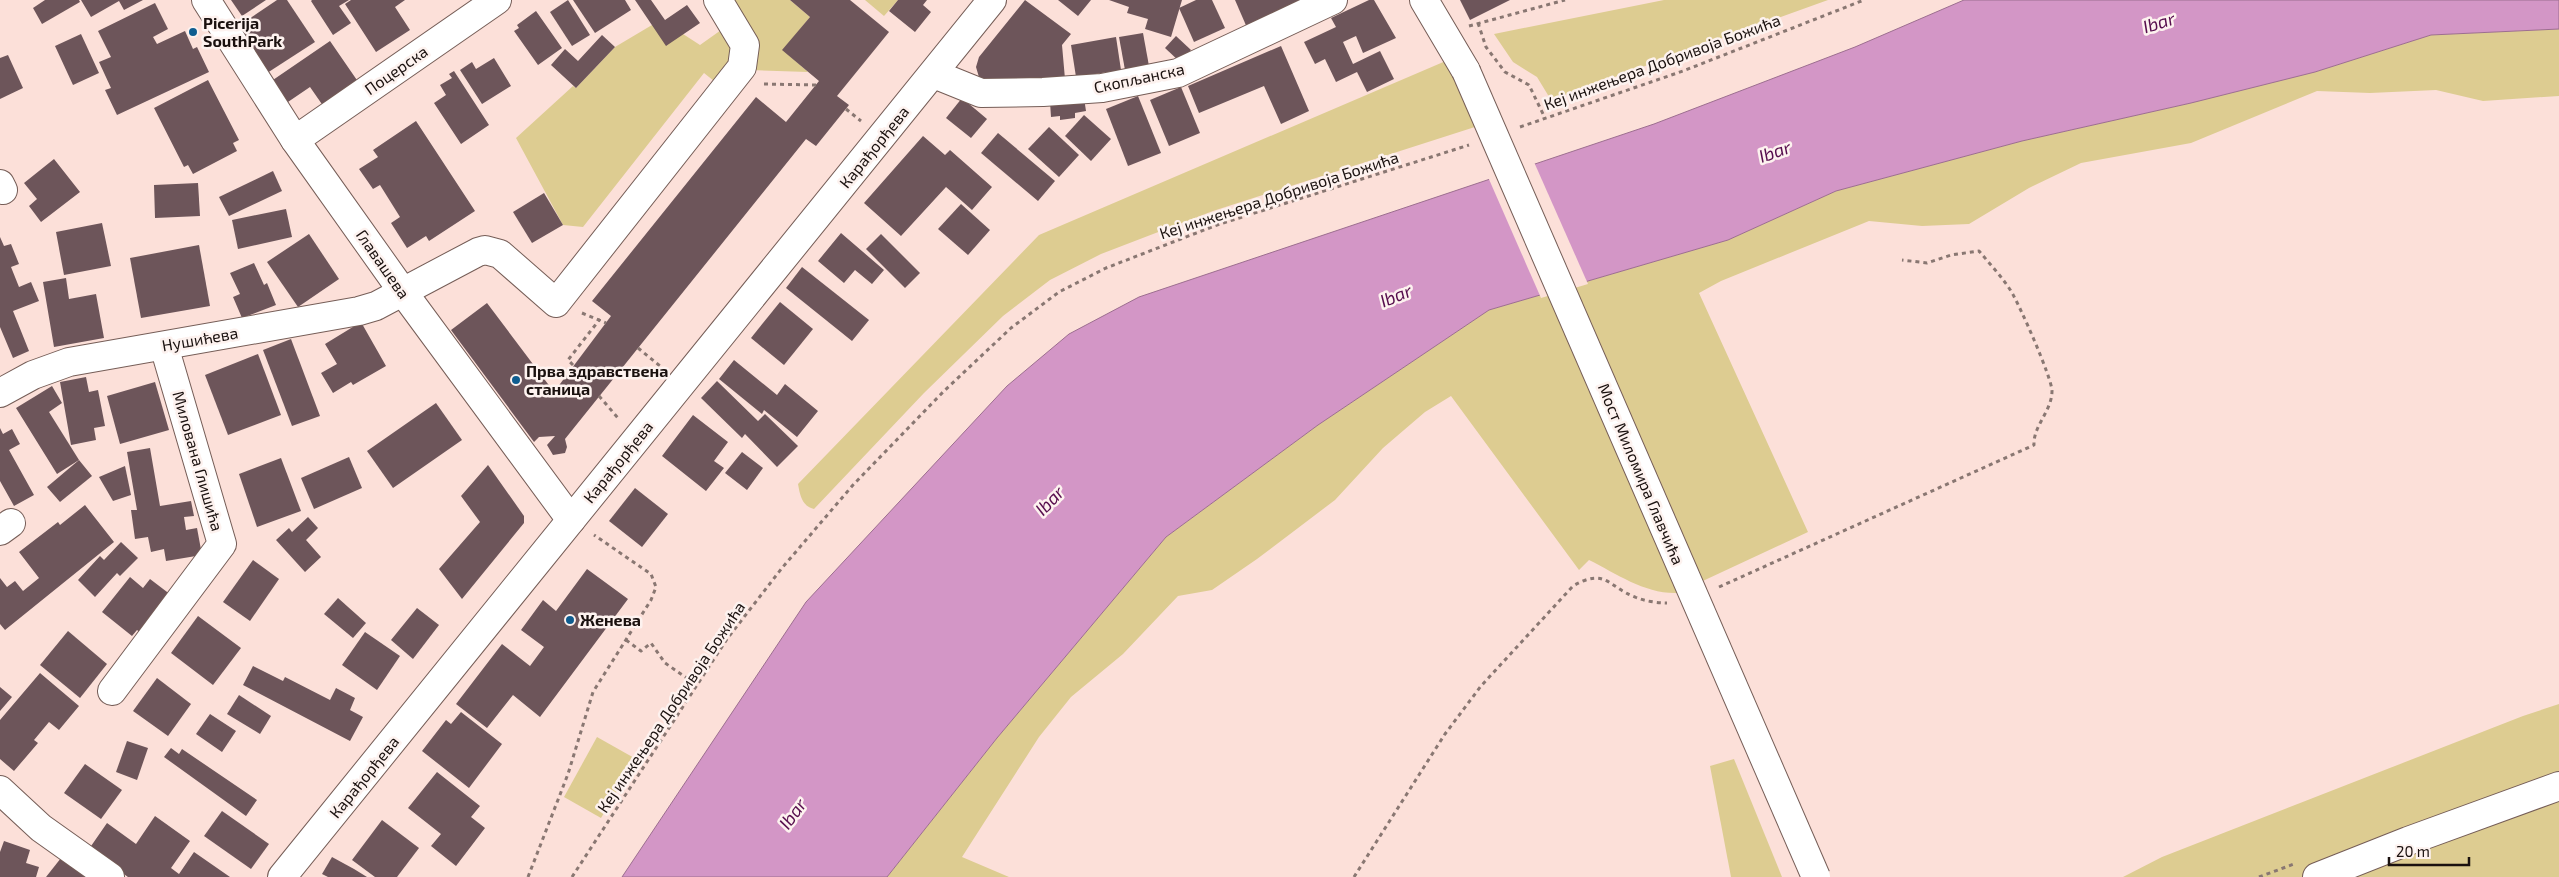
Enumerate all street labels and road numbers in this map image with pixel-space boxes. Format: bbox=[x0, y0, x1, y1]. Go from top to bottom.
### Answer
street label: Кеј инжењера Добривоја Божића bbox=[1541, 10, 1783, 114]
street label: Поцерска bbox=[361, 41, 431, 98]
street label: Скопљанска bbox=[1092, 59, 1186, 96]
street label: Карађорђева bbox=[835, 102, 913, 192]
street label: Кеј инжењера Добривоја Божића bbox=[1157, 147, 1401, 243]
street label: Главашева bbox=[353, 226, 414, 302]
street label: Нушићева bbox=[160, 322, 240, 356]
street label: Мост Миломира Главчића bbox=[1595, 380, 1688, 567]
street label: Милована Глишића bbox=[169, 389, 228, 533]
street label: Карађорђева bbox=[579, 417, 657, 507]
street label: Кеј инжењера Добривоја Божића bbox=[593, 598, 749, 816]
street label: Карађорђева bbox=[325, 732, 403, 822]

